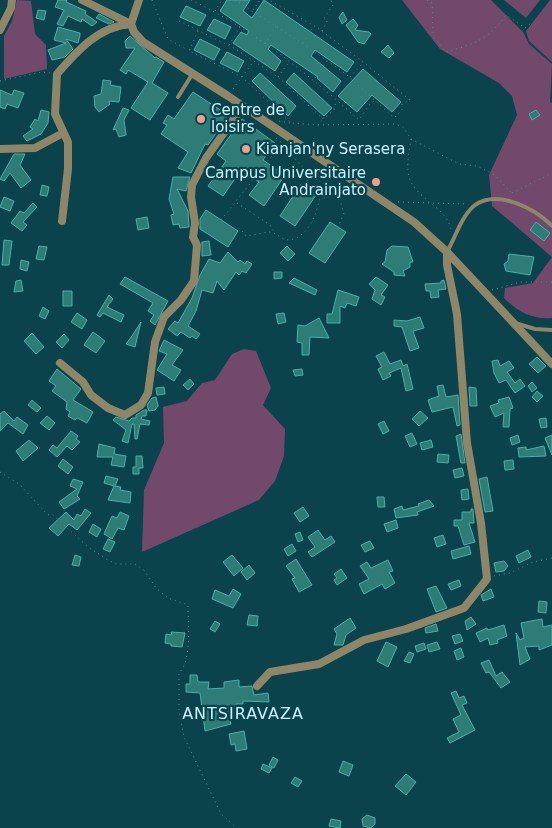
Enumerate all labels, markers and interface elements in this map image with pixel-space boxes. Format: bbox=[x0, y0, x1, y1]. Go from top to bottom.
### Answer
place label: Centre de loisirs bbox=[211, 101, 285, 136]
marker: Centre de loisirs bbox=[195, 113, 207, 125]
place label: Kianjan'ny Serasera bbox=[256, 140, 405, 158]
marker: Kianjan'ny Serasera bbox=[240, 143, 252, 155]
place label: Campus Universitaire Andrainjato bbox=[205, 164, 366, 199]
marker: Campus Universitaire Andrainjato bbox=[370, 176, 382, 188]
district label: ANTSIRAVAZA bbox=[182, 704, 304, 723]

